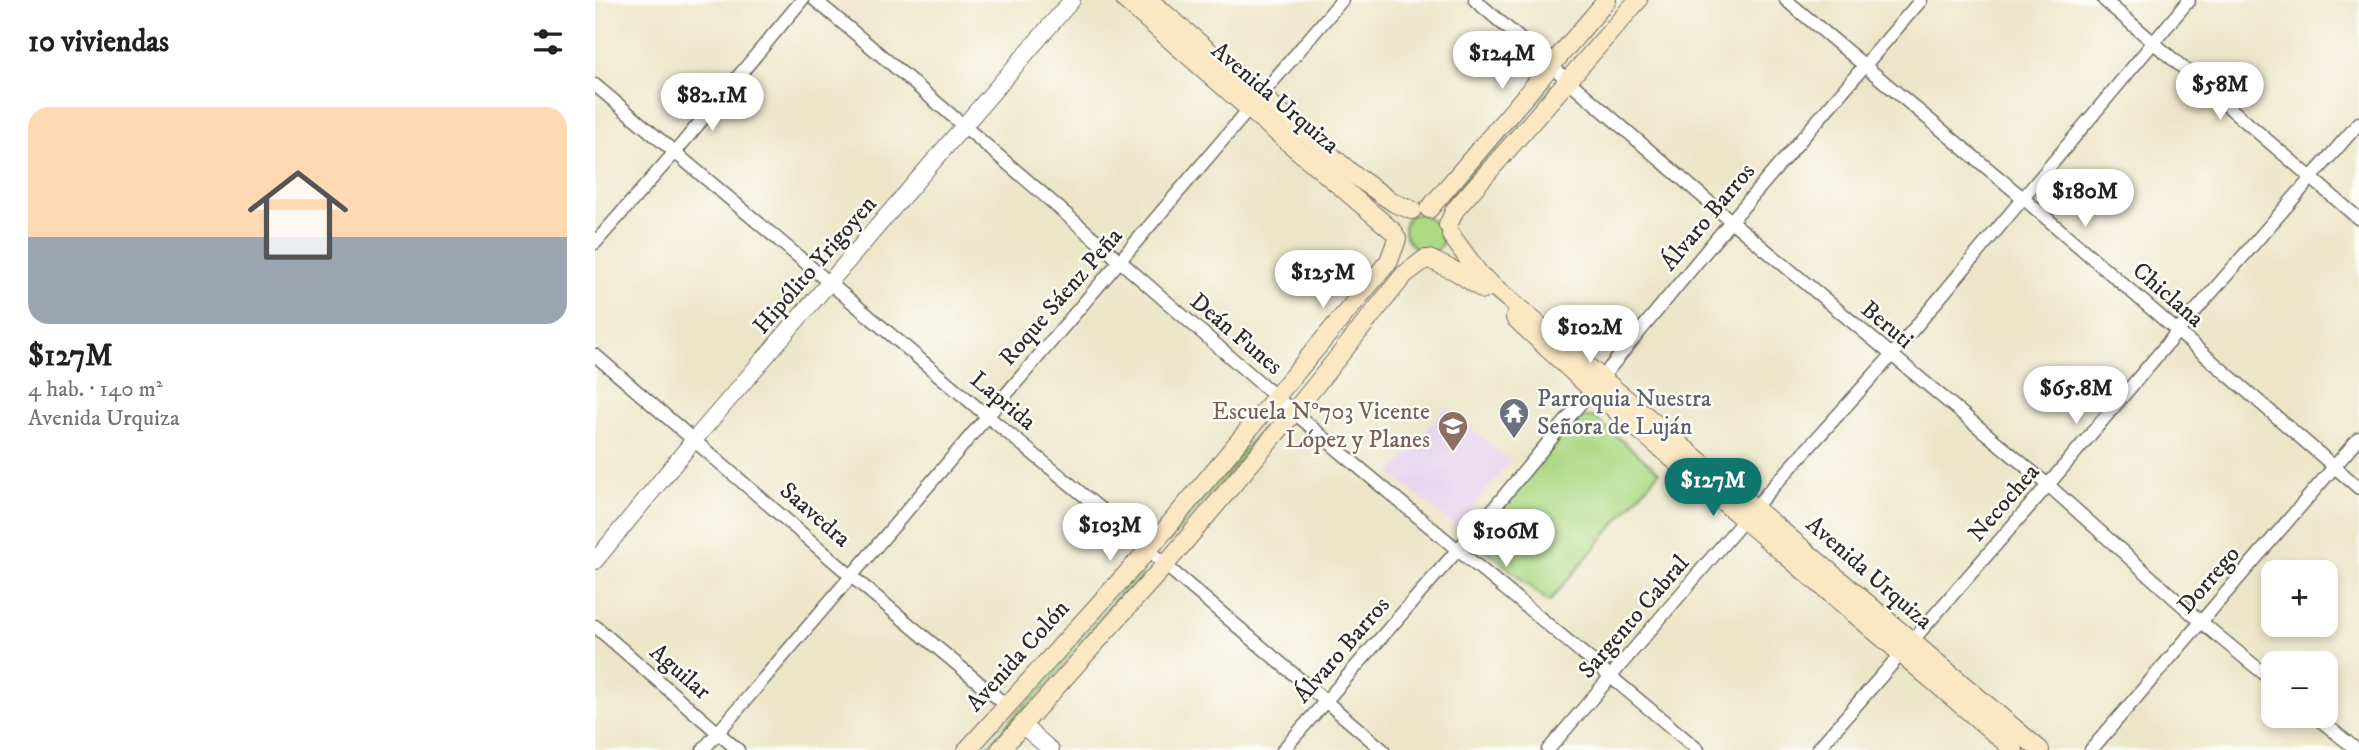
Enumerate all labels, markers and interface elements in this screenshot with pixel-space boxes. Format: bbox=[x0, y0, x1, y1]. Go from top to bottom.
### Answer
icon: filters bbox=[529, 23, 567, 61]
text: 10 viviendas bbox=[28, 24, 169, 61]
pin: $124M bbox=[1453, 32, 1551, 91]
street label: Avenida Urquiza bbox=[1205, 36, 1346, 161]
text: $124M bbox=[1469, 39, 1535, 68]
pin: $58M bbox=[2179, 62, 2261, 122]
text: $58M bbox=[2192, 70, 2248, 99]
pin: $82.1M bbox=[655, 74, 769, 133]
text: $82.1M bbox=[677, 81, 747, 110]
icon: home bbox=[235, 152, 361, 278]
street label: Álvaro Barros bbox=[1653, 156, 1762, 277]
pin: $180M bbox=[2036, 170, 2134, 229]
text: $180M bbox=[2052, 177, 2118, 206]
street label: Hipólito Yrigoyen bbox=[747, 189, 884, 340]
street label: Roque Sáenz Peña bbox=[993, 221, 1130, 372]
pin: $125M bbox=[1274, 250, 1372, 310]
street label: Chiclana bbox=[2126, 256, 2211, 335]
text: $125M bbox=[1291, 258, 1355, 287]
street label: Deán Funes bbox=[1184, 287, 1288, 381]
street label: Beruti bbox=[1855, 294, 1919, 356]
pin: $102M bbox=[1541, 306, 1639, 365]
text: $102M bbox=[1557, 313, 1623, 342]
text: $127M bbox=[28, 338, 113, 375]
street label: Laprida bbox=[964, 365, 1043, 438]
pin: $65.8M bbox=[2019, 366, 2133, 426]
text: $65.8M bbox=[2039, 374, 2113, 403]
text: 4 hab. · 140 m² bbox=[28, 375, 163, 404]
place label: Parroquia Nuestra Señora de Luján bbox=[1537, 384, 1712, 442]
temple icon: Parroquia Nuestra Señora de Luján bbox=[1497, 396, 1531, 440]
place label: Escuela N°703 Vicente López y Planes bbox=[1212, 397, 1430, 455]
text: Avenida Urquiza bbox=[28, 404, 180, 433]
school or university icon: Escuela N°703 Vicente López y Planes bbox=[1436, 409, 1470, 453]
street label: Necochea bbox=[1962, 457, 2047, 548]
pin: $127M bbox=[1664, 458, 1762, 518]
text: $127M bbox=[1681, 466, 1745, 495]
street label: Saavedra bbox=[773, 476, 857, 555]
pin: $103M bbox=[1061, 504, 1159, 563]
pin: $106M bbox=[1457, 510, 1555, 569]
street label: Avenida Urquiza bbox=[1799, 510, 1939, 637]
text: $103M bbox=[1079, 511, 1141, 540]
text: $106M bbox=[1473, 517, 1539, 546]
street label: Dorrego bbox=[2171, 540, 2247, 620]
street label: Sargento Cabral bbox=[1572, 548, 1696, 685]
map controls bbox=[2261, 560, 2338, 728]
button: + bbox=[2261, 560, 2338, 637]
street label: Álvaro Barros bbox=[1287, 590, 1397, 710]
street label: Avenida Colón bbox=[960, 594, 1076, 718]
street label: Aguilar bbox=[643, 637, 717, 707]
button: − bbox=[2261, 651, 2338, 728]

